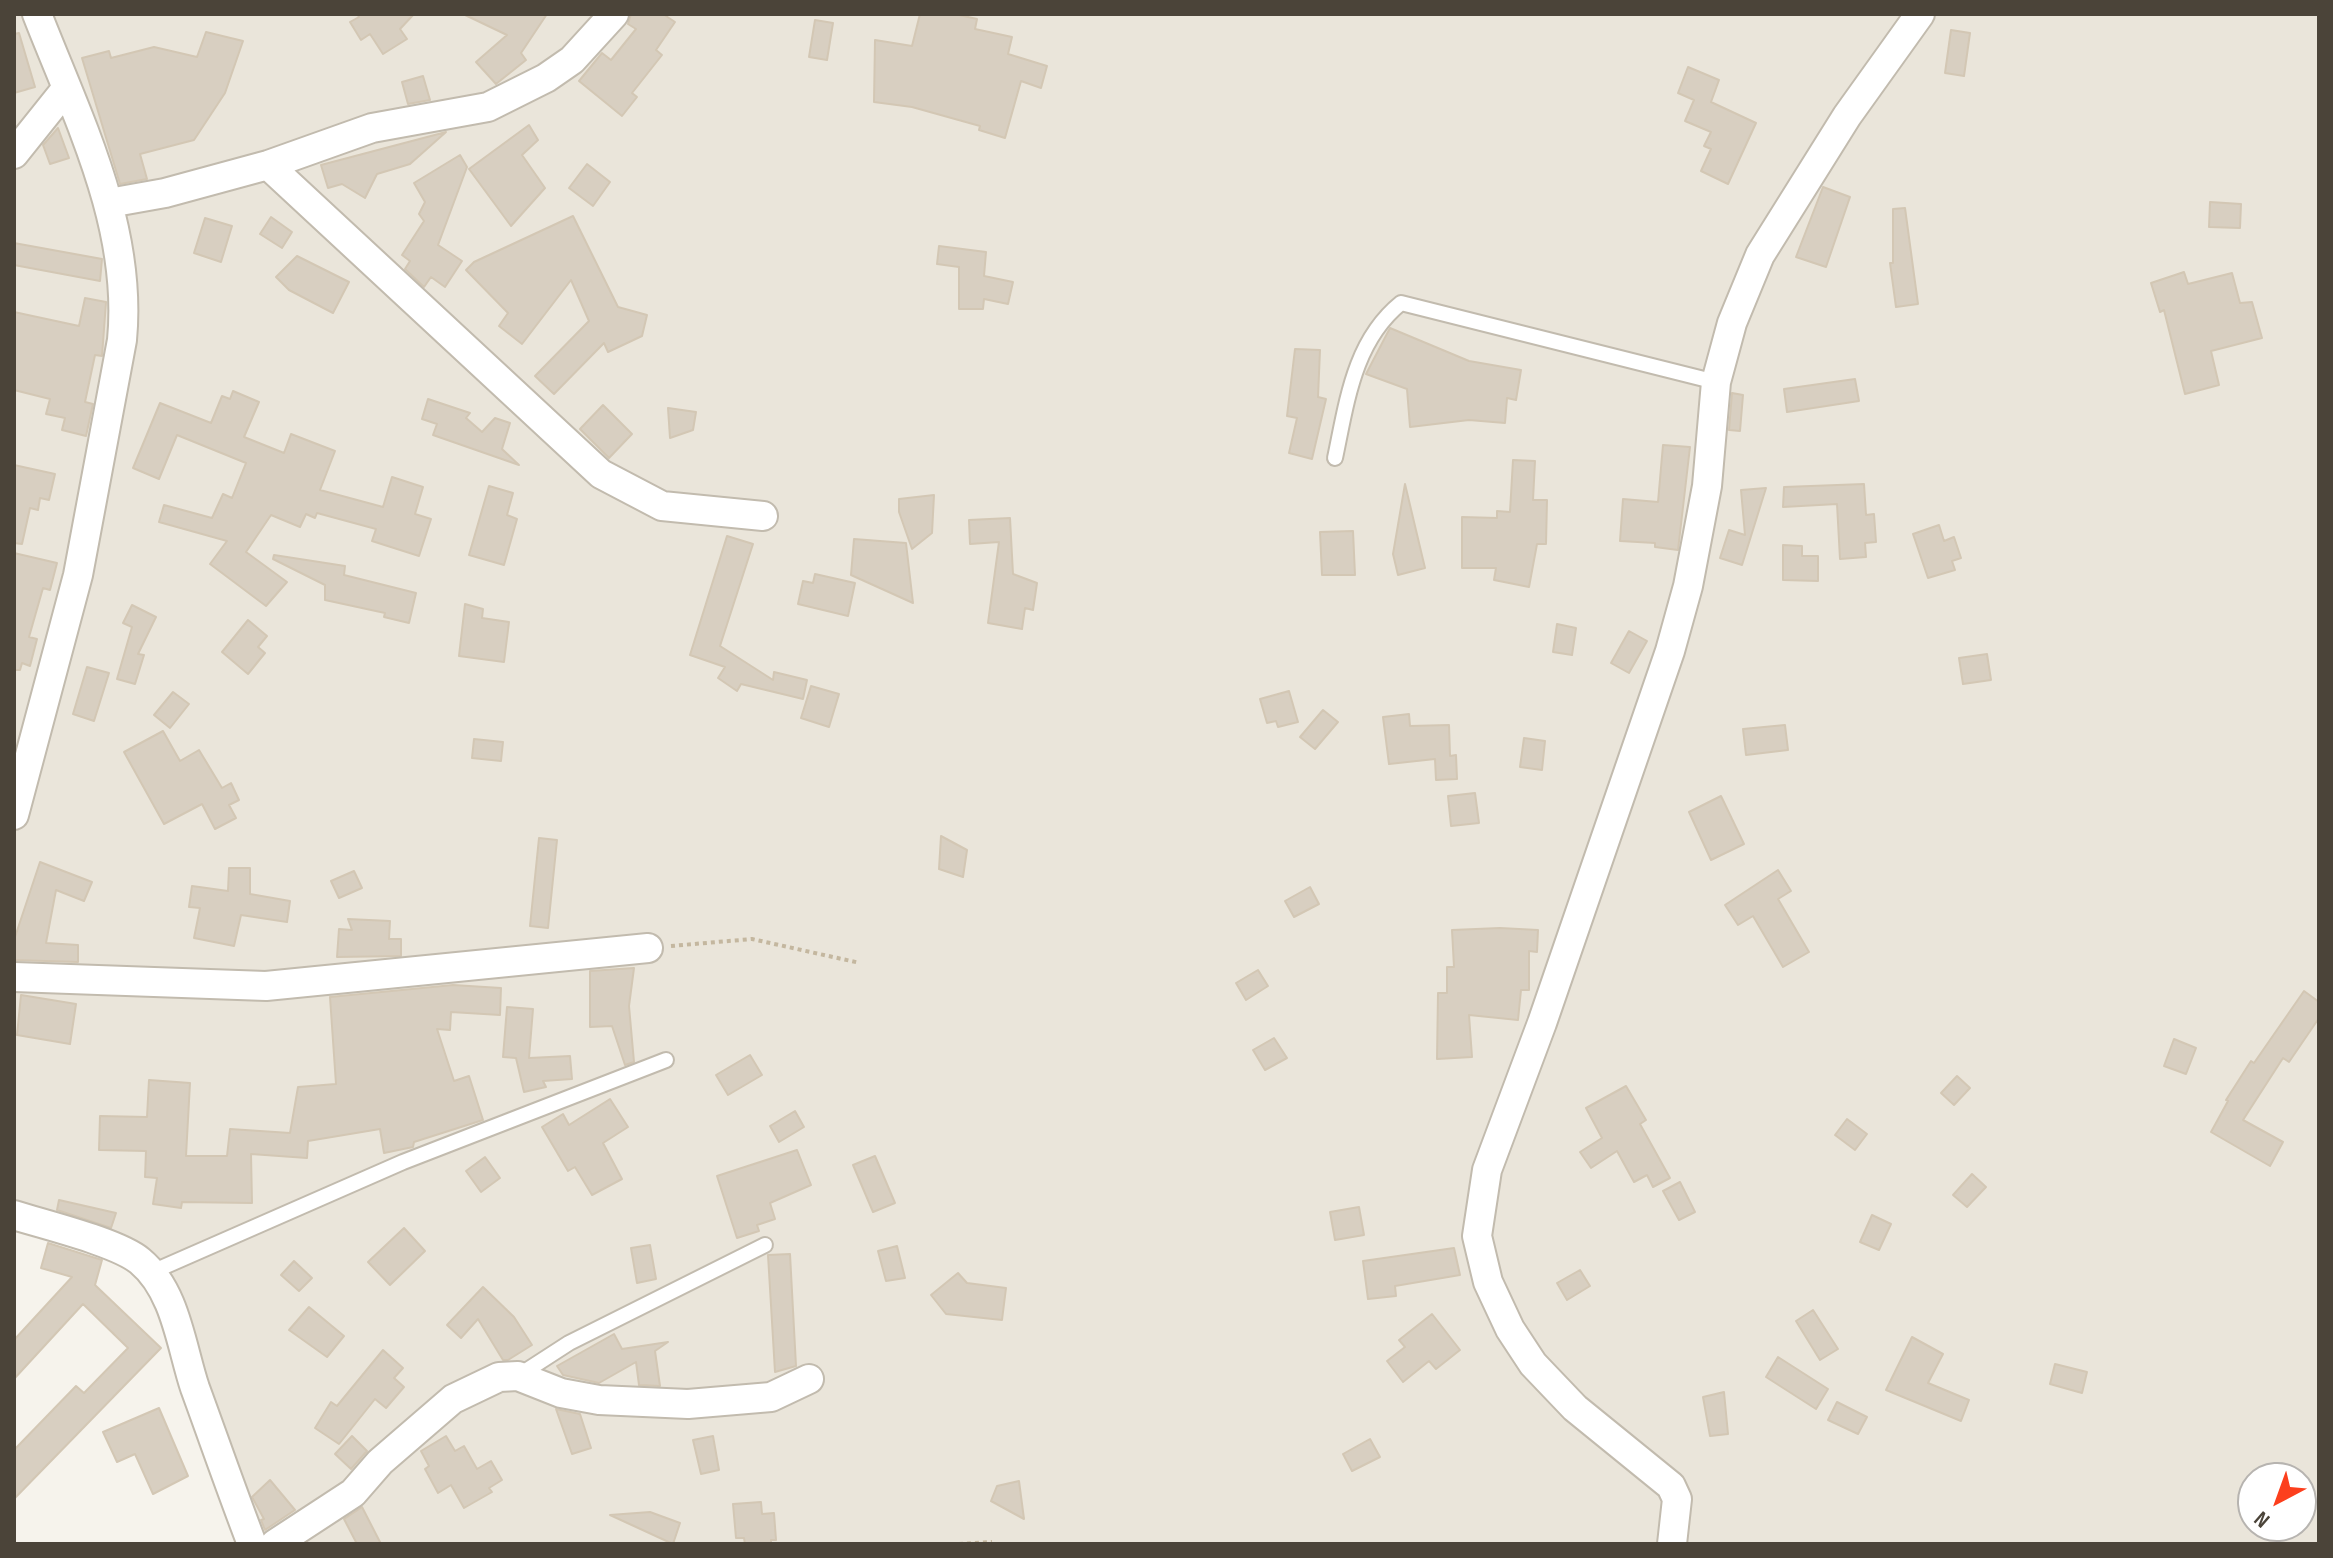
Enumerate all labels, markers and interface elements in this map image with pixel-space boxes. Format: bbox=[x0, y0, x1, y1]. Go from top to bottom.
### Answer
north arrow bbox=[2237, 1462, 2317, 1542]
text: N bbox=[2249, 1505, 2276, 1533]

